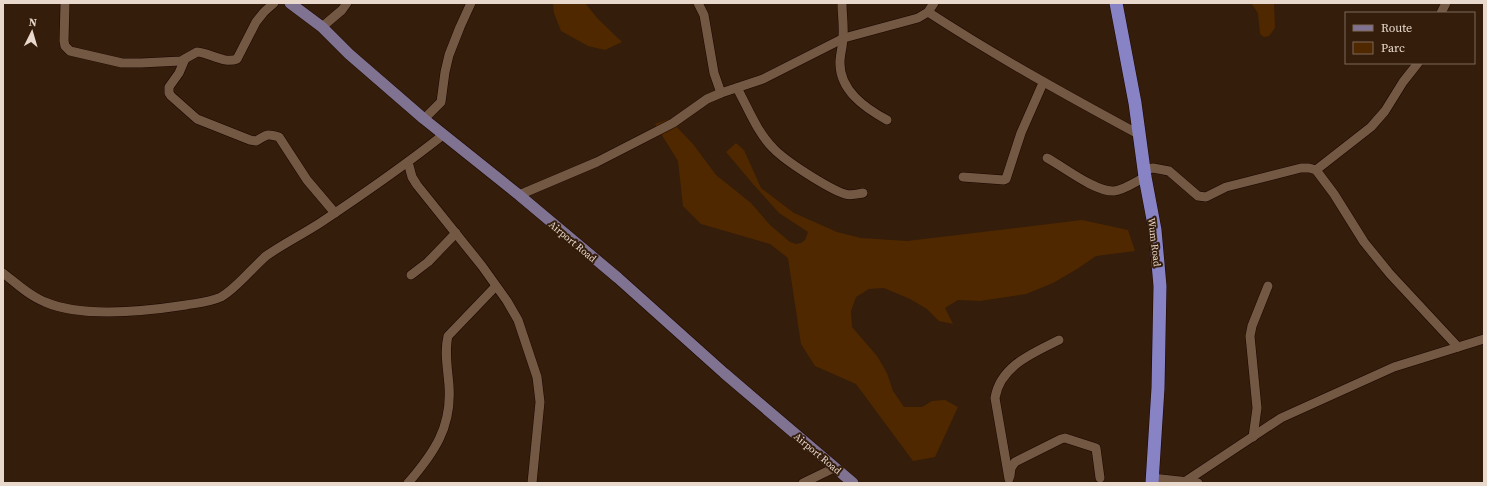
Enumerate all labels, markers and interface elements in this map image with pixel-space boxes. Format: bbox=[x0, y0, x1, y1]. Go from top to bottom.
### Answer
north arrow bbox=[12, 12, 52, 52]
legend bbox=[1345, 12, 1475, 64]
text: N bbox=[28, 15, 37, 30]
text: Route bbox=[1381, 20, 1412, 36]
text: Parc bbox=[1381, 40, 1405, 56]
street label: Wum Road bbox=[1145, 217, 1164, 267]
street label: Airport Road bbox=[546, 218, 599, 265]
street label: Airport Road bbox=[791, 430, 844, 477]

